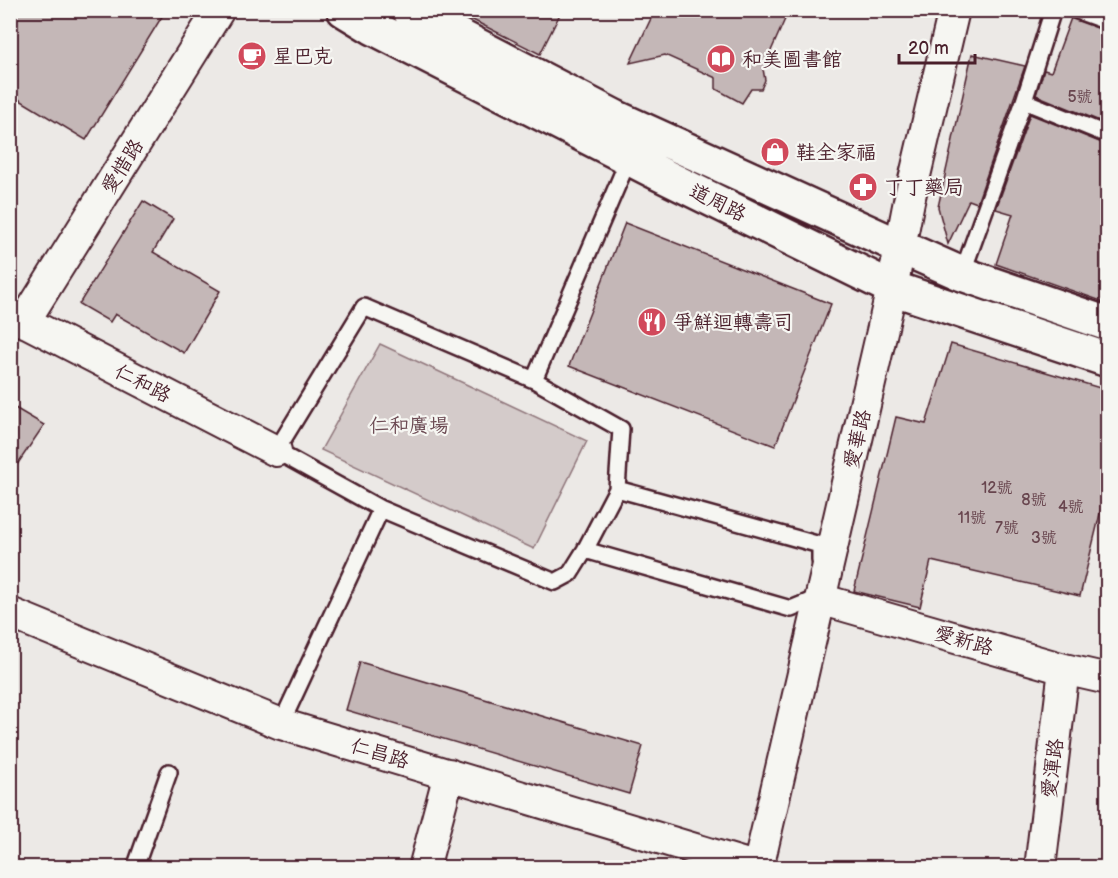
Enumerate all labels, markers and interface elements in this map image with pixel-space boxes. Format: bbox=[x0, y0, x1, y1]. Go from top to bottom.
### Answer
scale bar bbox=[899, 27, 976, 65]
text: 20 m bbox=[908, 38, 949, 59]
cafe icon: 星巴克 bbox=[236, 40, 268, 72]
library icon: 和美圖書館 bbox=[705, 43, 737, 75]
place label: 星巴克 bbox=[273, 45, 333, 69]
place label: 和美圖書館 bbox=[742, 48, 842, 72]
house number: 5號 bbox=[1067, 88, 1093, 107]
street label: 愛惜路 bbox=[97, 134, 149, 198]
shop icon: 鞋全家福 bbox=[759, 136, 791, 168]
place label: 鞋全家福 bbox=[796, 141, 876, 165]
pharmacy icon: 丁丁藥局 bbox=[847, 171, 879, 203]
place label: 丁丁藥局 bbox=[884, 176, 964, 200]
street label: 道周路 bbox=[685, 179, 751, 227]
restaurant icon: 爭鮮迴轉壽司 bbox=[636, 306, 668, 338]
place label: 爭鮮迴轉壽司 bbox=[673, 311, 793, 335]
street label: 仁和路 bbox=[110, 360, 176, 409]
street label: 愛華路 bbox=[840, 406, 877, 471]
park label: 仁和廣場 bbox=[369, 414, 449, 438]
house number: 12號 bbox=[981, 479, 1013, 498]
house number: 8號 bbox=[1021, 491, 1047, 510]
house number: 4號 bbox=[1058, 498, 1084, 517]
house number: 11號 bbox=[958, 509, 986, 528]
house number: 7號 bbox=[995, 519, 1019, 538]
house number: 3號 bbox=[1031, 529, 1057, 548]
street label: 愛新路 bbox=[932, 621, 997, 661]
street label: 仁昌路 bbox=[348, 734, 413, 774]
street label: 愛渾路 bbox=[1037, 736, 1069, 799]

